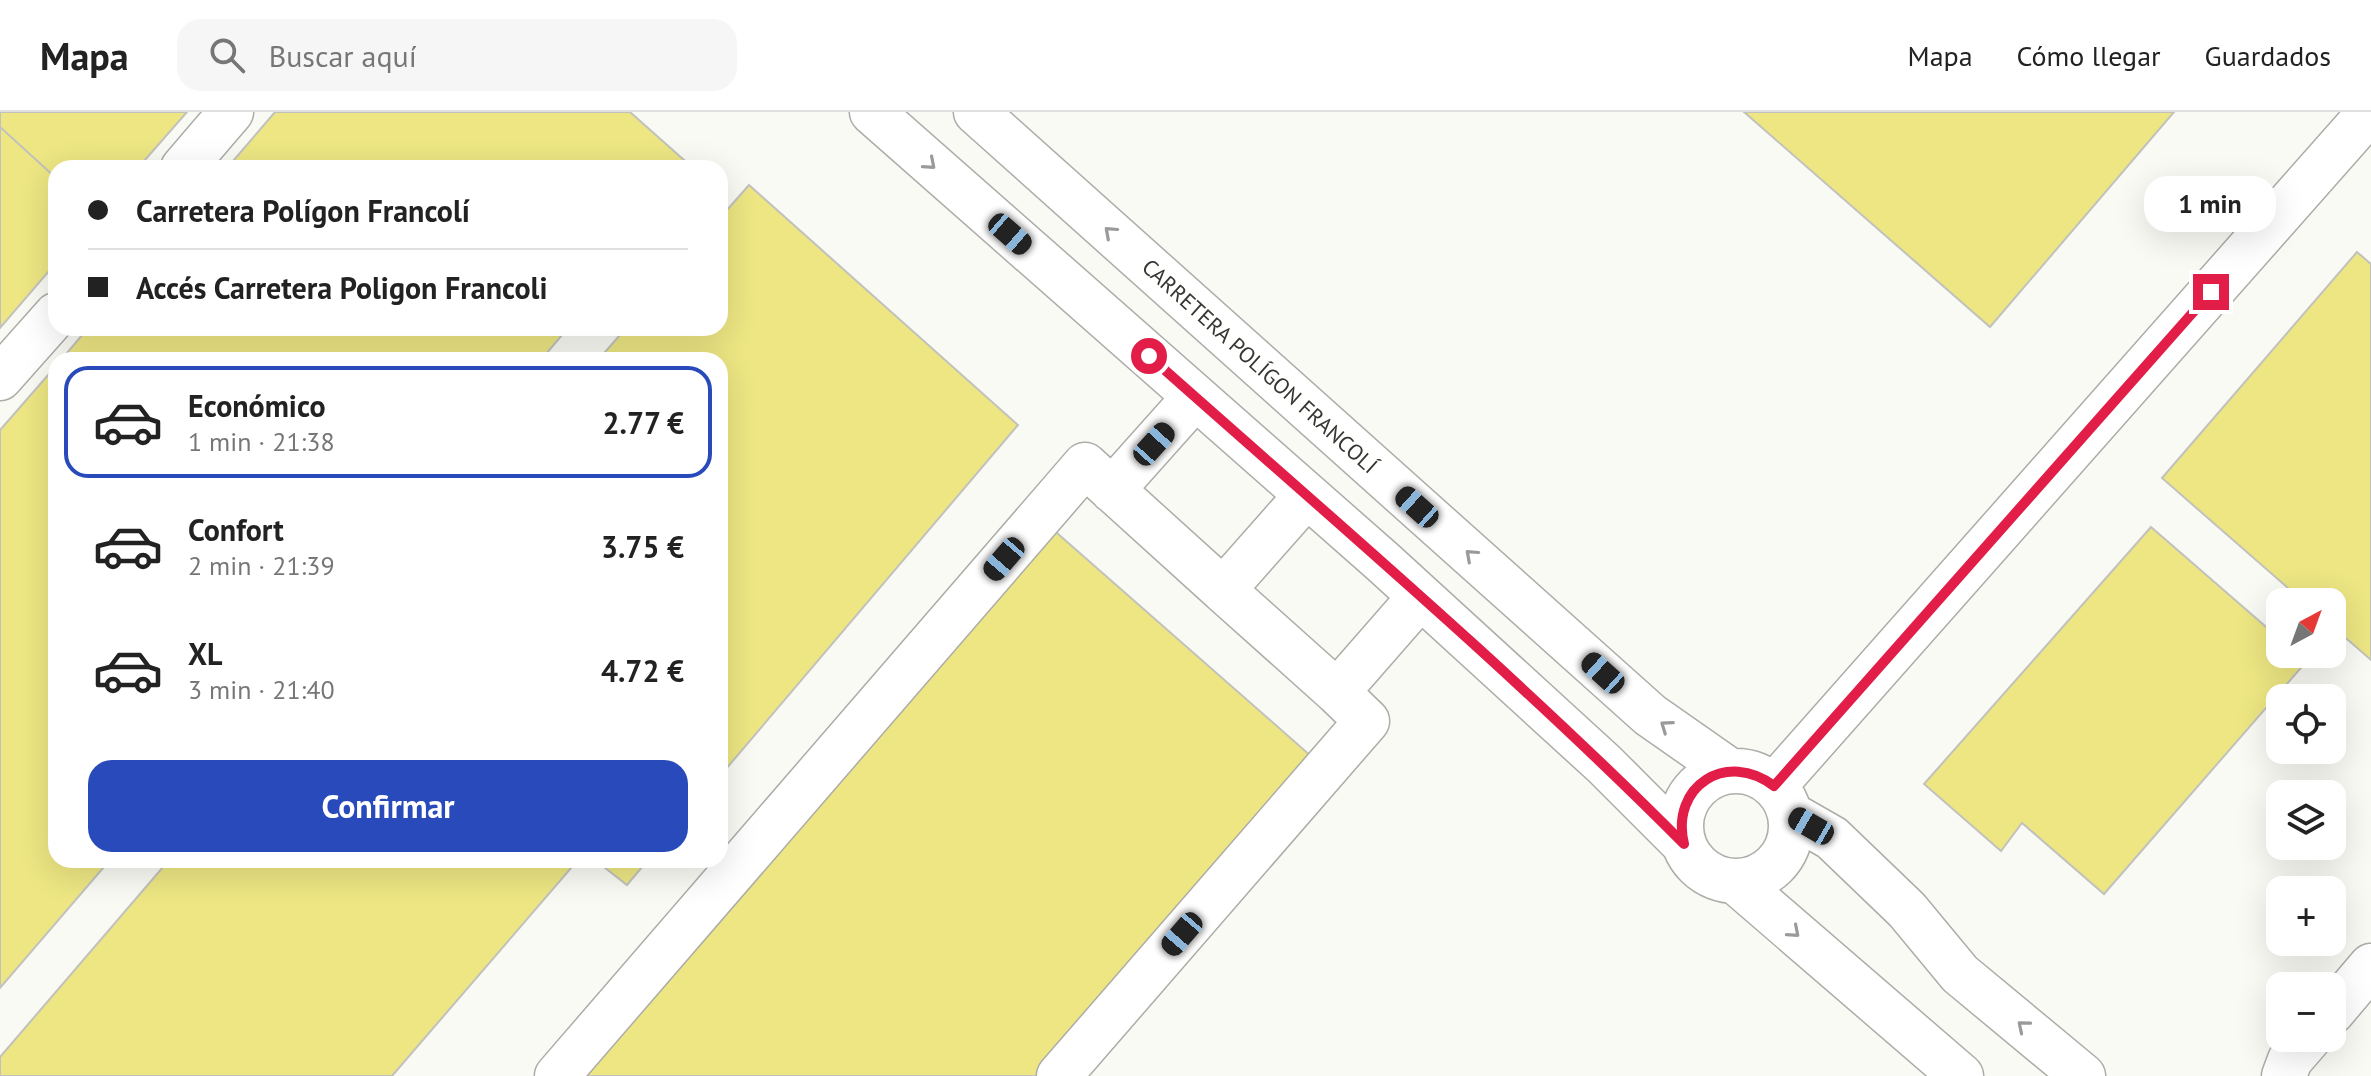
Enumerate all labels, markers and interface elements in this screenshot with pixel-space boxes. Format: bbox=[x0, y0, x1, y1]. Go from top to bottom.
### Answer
search box bbox=[177, 19, 737, 91]
text: Mapa bbox=[40, 31, 129, 80]
icon: search bbox=[205, 33, 249, 77]
text: Buscar aquí bbox=[269, 36, 417, 75]
text: Mapa bbox=[1908, 37, 1973, 74]
text: Cómo llegar bbox=[2017, 37, 2161, 74]
text: Guardados bbox=[2205, 37, 2331, 74]
one-way arrow bbox=[921, 154, 936, 168]
callout: 1 min bbox=[2145, 176, 2277, 232]
text: 1 min bbox=[2178, 187, 2242, 220]
text: Carretera Polígon Francolí bbox=[136, 191, 470, 230]
car bbox=[984, 209, 1036, 259]
one-way arrow bbox=[1105, 227, 1119, 242]
street label: CARRETERA POLÍGON FRANCOLÍ bbox=[1136, 253, 1384, 480]
text: Accés Carretera Poligon Francoli bbox=[136, 268, 548, 307]
route end bbox=[2193, 274, 2229, 310]
route start bbox=[1131, 338, 1167, 374]
icon: car bbox=[92, 386, 164, 458]
text: Económico bbox=[188, 386, 326, 425]
text: 2.77 € bbox=[603, 403, 684, 442]
car bbox=[1129, 418, 1179, 470]
text: 1 min · 21:38 bbox=[188, 425, 335, 458]
car bbox=[1391, 482, 1443, 532]
icon: car bbox=[92, 510, 164, 582]
text: Confort bbox=[188, 510, 284, 549]
text: 3.75 € bbox=[601, 527, 684, 566]
car bbox=[979, 533, 1029, 585]
text: 2 min · 21:39 bbox=[188, 549, 335, 582]
one-way arrow bbox=[1465, 550, 1480, 565]
north arrow bbox=[2266, 588, 2346, 668]
map controls bbox=[2266, 588, 2346, 1052]
icon: car bbox=[92, 634, 164, 706]
text: XL bbox=[188, 634, 222, 673]
car bbox=[1577, 648, 1629, 698]
text: 4.72 € bbox=[601, 651, 684, 690]
text: 3 min · 21:40 bbox=[188, 673, 335, 706]
button: locate bbox=[2266, 684, 2346, 764]
one-way arrow bbox=[1660, 721, 1674, 736]
button: Confirmar bbox=[88, 760, 688, 852]
button: layers bbox=[2266, 780, 2346, 860]
car bbox=[1784, 804, 1838, 848]
button: + bbox=[2266, 876, 2346, 956]
car bbox=[1157, 908, 1207, 960]
one-way arrow bbox=[1784, 922, 1799, 936]
button: − bbox=[2266, 972, 2346, 1052]
one-way arrow bbox=[2017, 1021, 2032, 1036]

